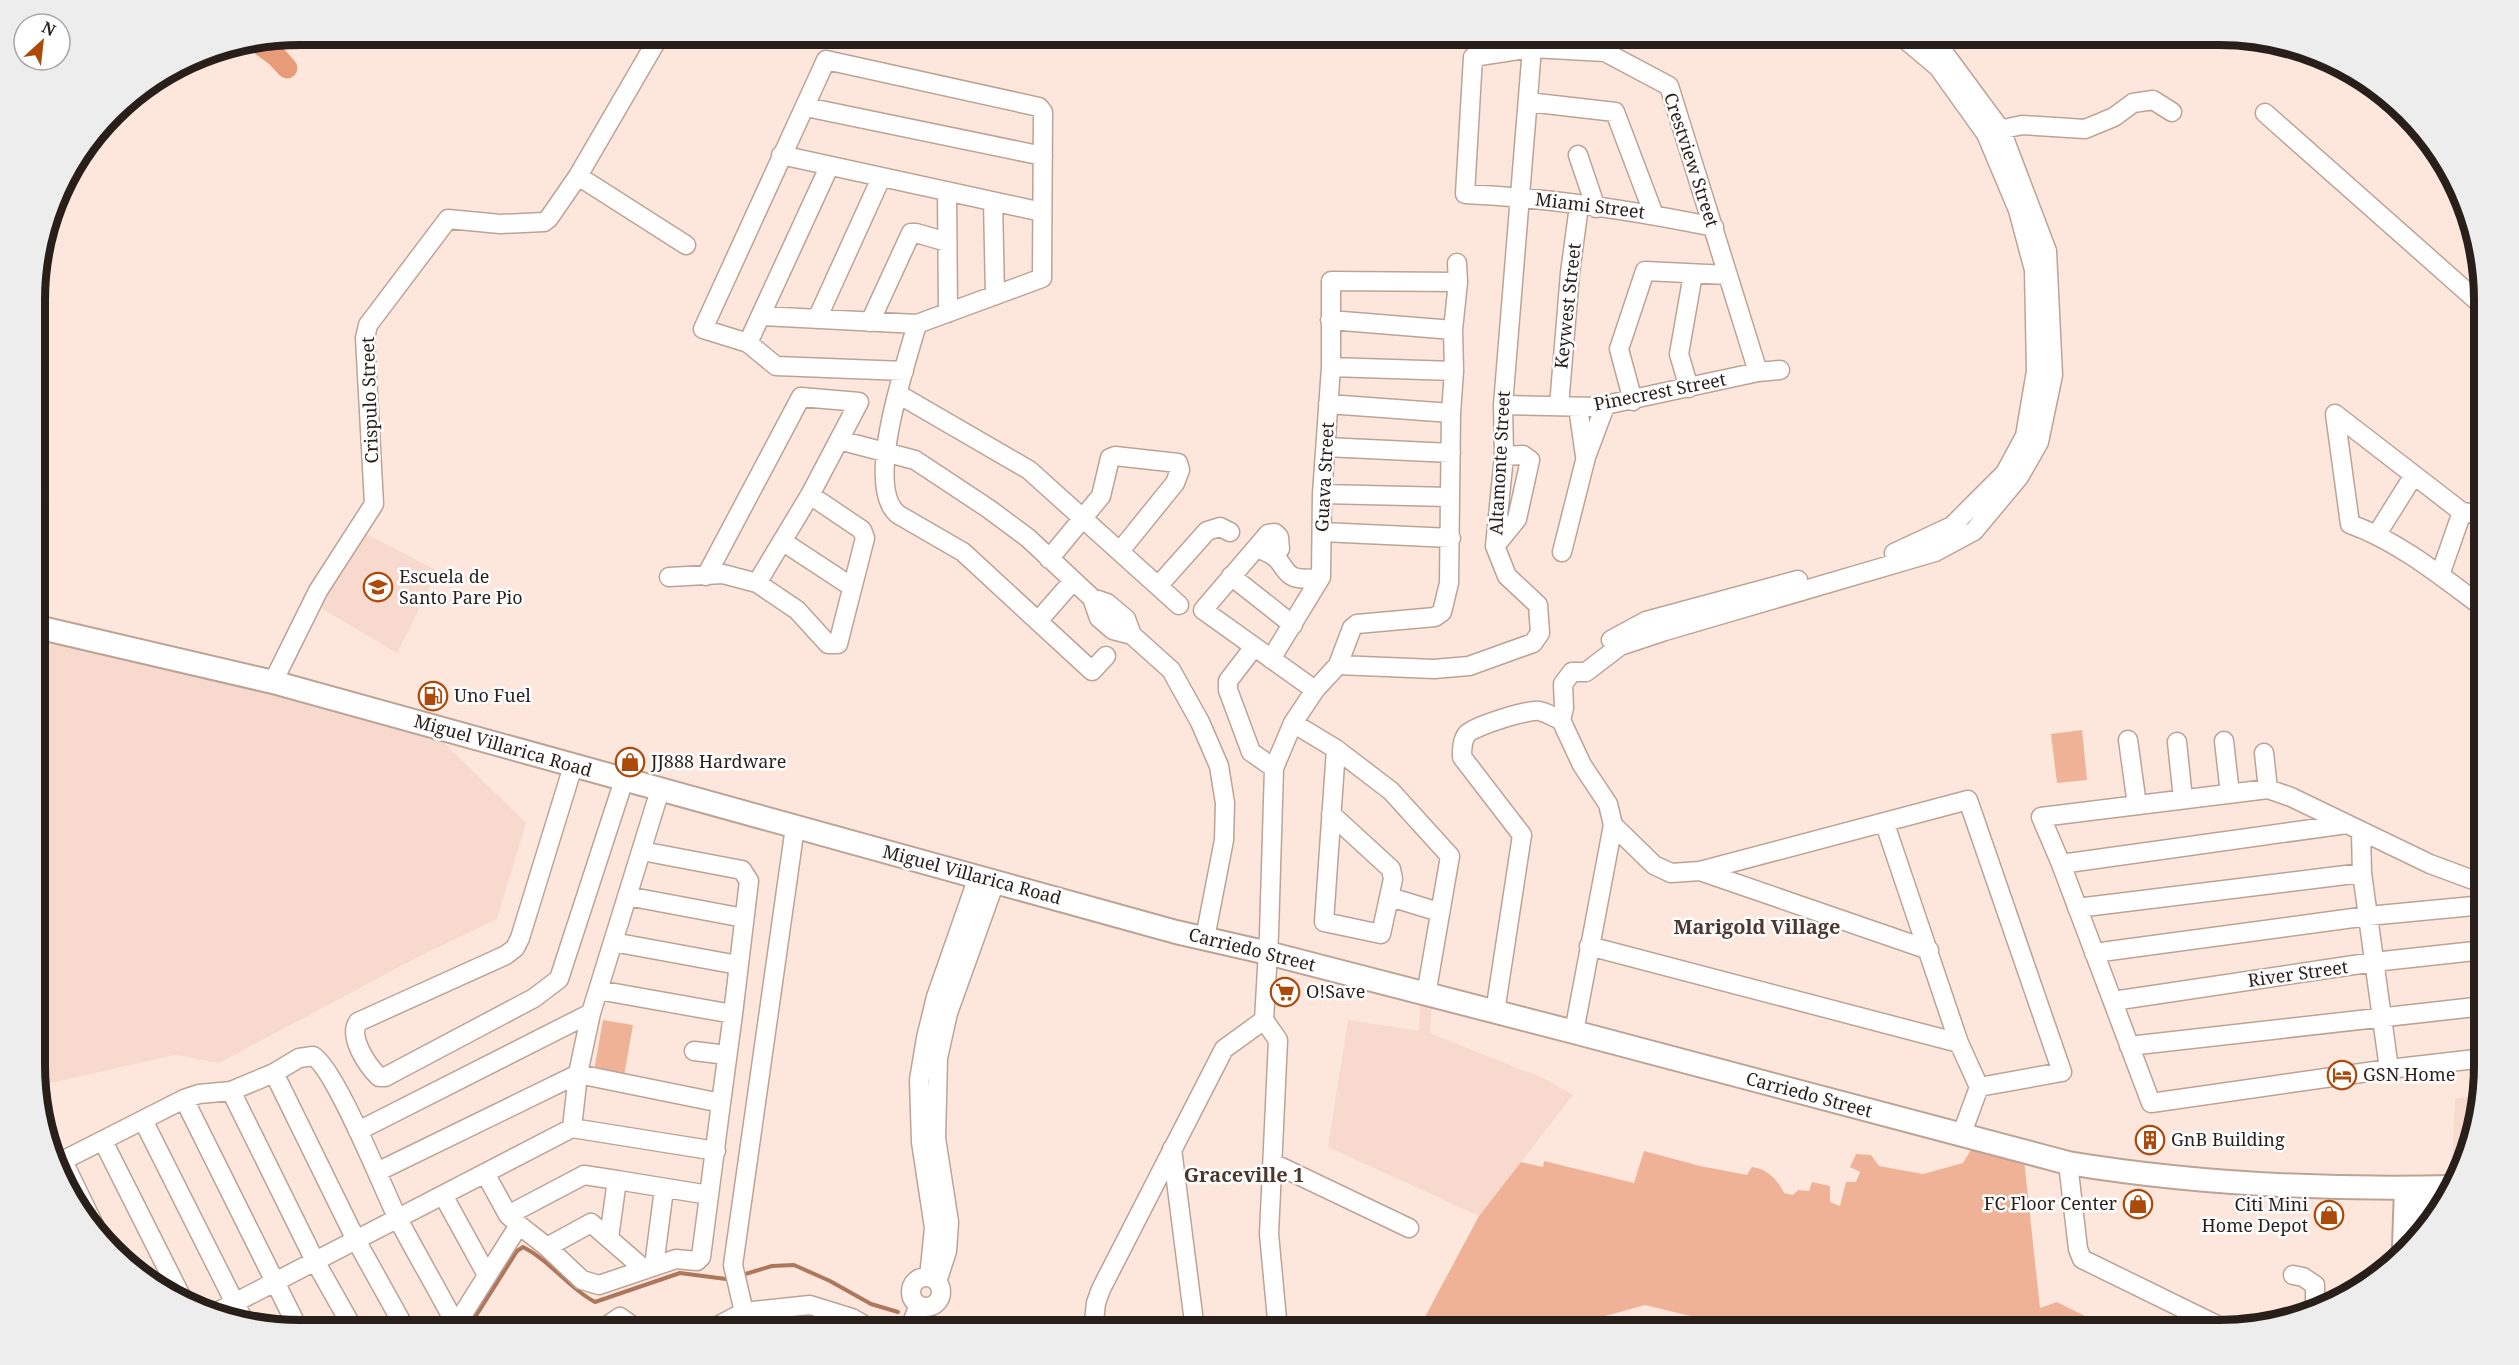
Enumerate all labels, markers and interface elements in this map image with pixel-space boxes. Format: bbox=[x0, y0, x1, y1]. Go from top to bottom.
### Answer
north arrow bbox=[12, 12, 72, 72]
text: N bbox=[38, 16, 60, 41]
street label: Crestview Street bbox=[1659, 89, 1725, 230]
street label: Miami Street bbox=[1534, 186, 1646, 224]
street label: Keywest Street bbox=[1548, 242, 1586, 370]
street label: Crispulo Street bbox=[355, 336, 383, 464]
street label: Pinecrest Street bbox=[1592, 366, 1728, 416]
street label: Altamonte Street bbox=[1483, 390, 1515, 536]
street label: Guava Street bbox=[1309, 421, 1339, 532]
place label: Escuela de Santo Pare Pio bbox=[399, 564, 523, 609]
school or university icon: Escuela de Santo Pare Pio bbox=[362, 571, 394, 603]
fuel station icon: Uno Fuel bbox=[417, 680, 449, 712]
place label: Uno Fuel bbox=[454, 683, 531, 707]
street label: Miguel Villarica Road bbox=[411, 708, 595, 782]
shop icon: JJ888 Hardware bbox=[614, 746, 646, 778]
place label: JJ888 Hardware bbox=[650, 749, 786, 773]
street label: Miguel Villarica Road bbox=[880, 839, 1064, 909]
district label: Marigold Village bbox=[1674, 913, 1840, 940]
street label: Carriedo Street bbox=[1186, 922, 1318, 976]
street label: River Street bbox=[2246, 954, 2350, 992]
supermarket icon: O!Save bbox=[1269, 976, 1301, 1008]
place label: O!Save bbox=[1306, 979, 1365, 1003]
hotel icon: GSN Home bbox=[2326, 1059, 2358, 1091]
place label: GSN Home bbox=[2363, 1062, 2455, 1086]
street label: Carriedo Street bbox=[1743, 1066, 1875, 1122]
building icon: GnB Building bbox=[2134, 1124, 2166, 1156]
place label: GnB Building bbox=[2171, 1127, 2285, 1151]
district label: Graceville 1 bbox=[1184, 1161, 1304, 1188]
shop icon: FC Floor Center bbox=[2122, 1188, 2154, 1220]
place label: FC Floor Center bbox=[1984, 1191, 2118, 1215]
place label: Citi Mini Home Depot bbox=[2202, 1192, 2308, 1237]
shop icon: Citi Mini Home Depot bbox=[2313, 1199, 2345, 1231]

